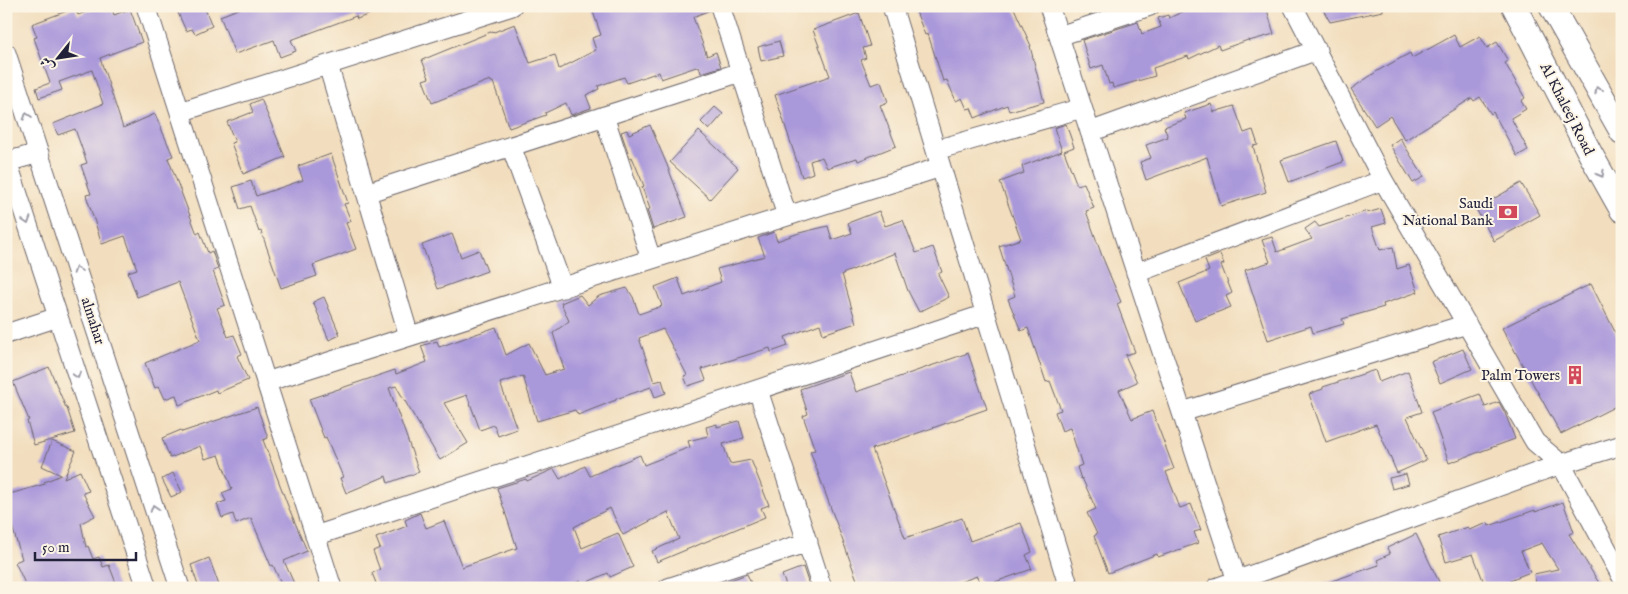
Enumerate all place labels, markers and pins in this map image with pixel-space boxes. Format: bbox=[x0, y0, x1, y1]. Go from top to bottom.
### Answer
place label: Saudi National Bank bbox=[1403, 194, 1494, 230]
bank icon: Saudi National Bank bbox=[1497, 201, 1519, 223]
building icon: Palm Towers bbox=[1564, 364, 1586, 386]
place label: Palm Towers bbox=[1481, 366, 1560, 385]

